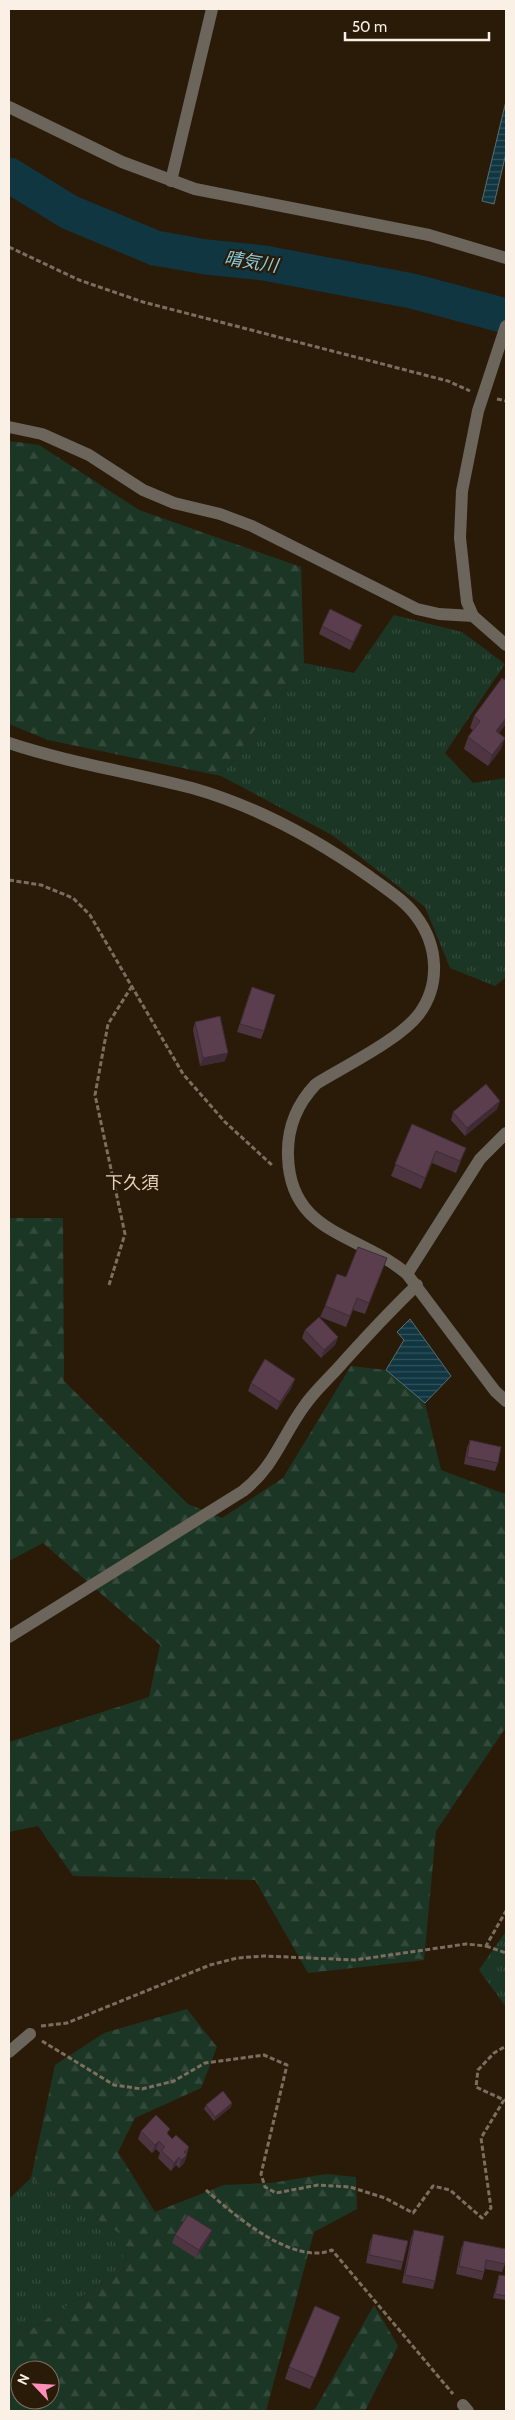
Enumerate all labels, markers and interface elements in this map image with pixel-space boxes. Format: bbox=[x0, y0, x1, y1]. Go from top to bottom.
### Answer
scale bar bbox=[345, 10, 489, 42]
text: 50 m bbox=[352, 18, 387, 36]
water label: 晴気川 bbox=[223, 247, 281, 277]
district label: 下久須 bbox=[105, 1172, 159, 1194]
north arrow bbox=[10, 2360, 60, 2410]
text: N bbox=[13, 2371, 33, 2388]

